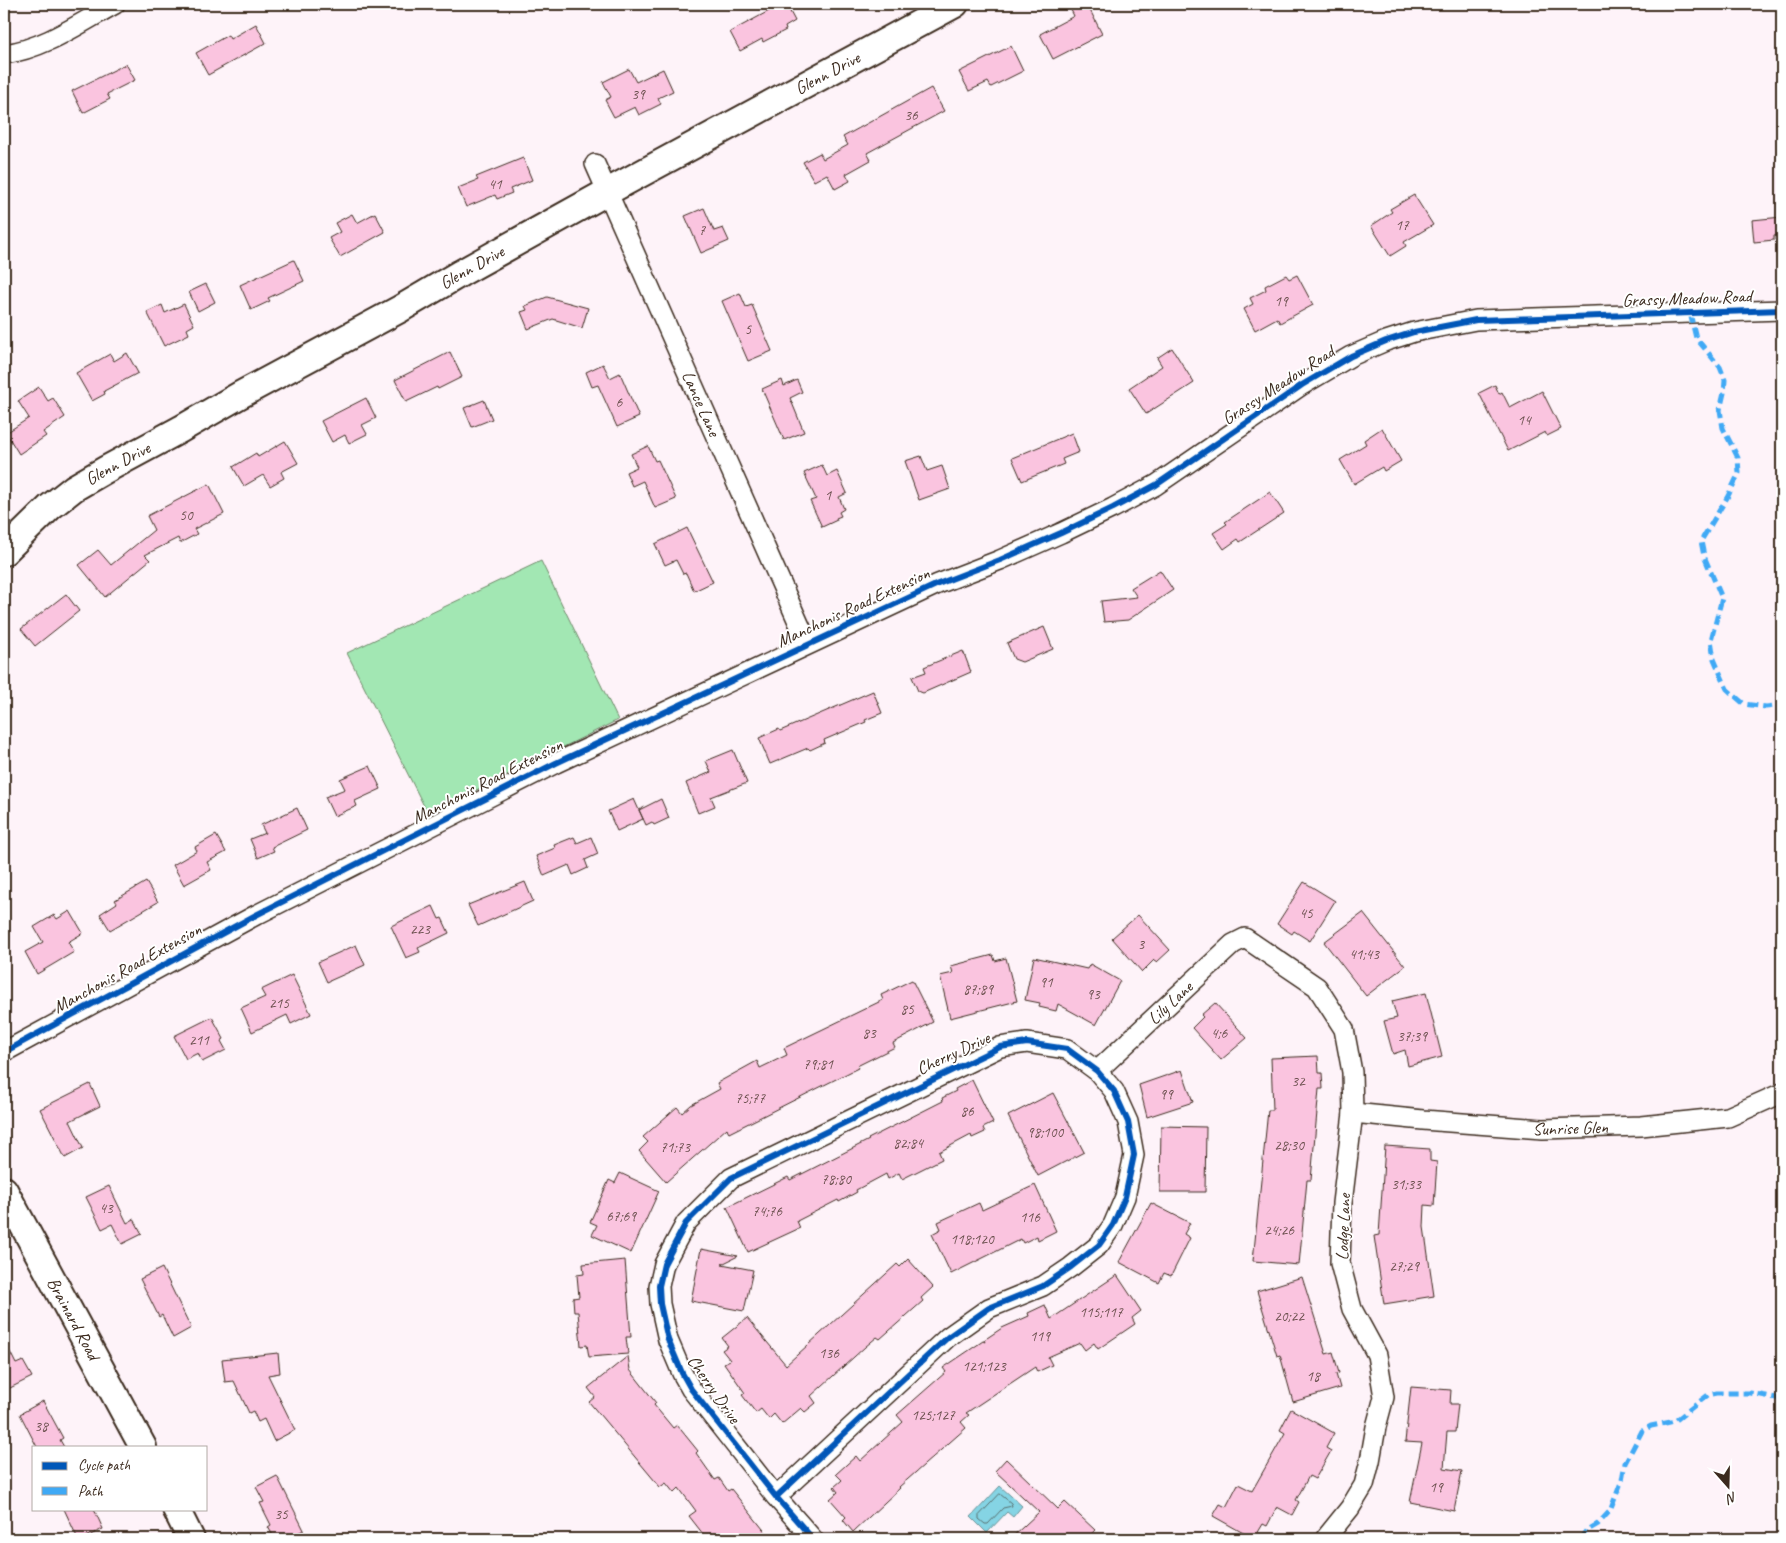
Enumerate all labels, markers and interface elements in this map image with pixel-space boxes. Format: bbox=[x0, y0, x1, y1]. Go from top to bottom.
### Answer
street label: Glenn Drive bbox=[791, 46, 864, 99]
house number: 39 bbox=[631, 85, 646, 104]
house number: 36 bbox=[904, 106, 919, 125]
house number: 41 bbox=[488, 175, 503, 194]
house number: 17 bbox=[1395, 216, 1410, 235]
house number: 7 bbox=[699, 221, 707, 240]
street label: Glenn Drive bbox=[436, 240, 509, 294]
street label: Grassy Meadow Road bbox=[1622, 285, 1755, 311]
house number: 19 bbox=[1274, 292, 1289, 311]
house number: 5 bbox=[745, 320, 753, 339]
street label: Grassy Meadow Road bbox=[1218, 339, 1341, 429]
street label: Lance Lane bbox=[677, 367, 726, 441]
house number: 6 bbox=[616, 393, 624, 412]
house number: 14 bbox=[1517, 411, 1532, 430]
street label: Glenn Drive bbox=[81, 436, 155, 490]
house number: 1 bbox=[825, 486, 833, 505]
house number: 50 bbox=[179, 506, 194, 525]
street label: Manchonis Road Extension bbox=[773, 562, 934, 652]
street label: Manchonis Road Extension bbox=[408, 733, 567, 828]
house number: 45 bbox=[1299, 904, 1314, 923]
street label: Manchonis Road Extension bbox=[49, 918, 206, 1018]
house number: 223 bbox=[410, 920, 431, 939]
house number: 3 bbox=[1138, 935, 1146, 954]
house number: 41;43 bbox=[1349, 945, 1380, 964]
house number: 91 bbox=[1039, 973, 1054, 992]
street label: Lily Lane bbox=[1143, 976, 1198, 1029]
house number: 87;89 bbox=[963, 980, 994, 999]
house number: 93 bbox=[1086, 985, 1101, 1004]
house number: 215 bbox=[269, 994, 290, 1013]
house number: 85 bbox=[900, 1000, 915, 1019]
house number: 83 bbox=[862, 1024, 877, 1043]
house number: 4;6 bbox=[1211, 1024, 1228, 1043]
street label: Cherry Drive bbox=[913, 1026, 994, 1079]
house number: 37;39 bbox=[1397, 1027, 1428, 1046]
house number: 211 bbox=[189, 1031, 210, 1050]
house number: 79;81 bbox=[803, 1055, 834, 1074]
house number: 32 bbox=[1291, 1072, 1306, 1091]
house number: 99 bbox=[1159, 1085, 1174, 1104]
house number: 75;77 bbox=[735, 1089, 766, 1108]
house number: 86 bbox=[960, 1102, 975, 1121]
street label: Sunrise Glen bbox=[1532, 1116, 1609, 1140]
house number: 98;100 bbox=[1027, 1123, 1065, 1142]
house number: 82;84 bbox=[893, 1134, 924, 1153]
house number: 28;30 bbox=[1274, 1136, 1305, 1155]
house number: 71;73 bbox=[660, 1138, 691, 1157]
house number: 78;80 bbox=[821, 1170, 852, 1189]
house number: 31;33 bbox=[1391, 1175, 1422, 1194]
street label: Lodge Lane bbox=[1331, 1192, 1355, 1261]
house number: 43 bbox=[99, 1199, 114, 1218]
house number: 74;76 bbox=[752, 1202, 783, 1221]
house number: 67;69 bbox=[606, 1207, 637, 1226]
house number: 116 bbox=[1020, 1208, 1041, 1227]
house number: 24;26 bbox=[1264, 1221, 1295, 1240]
house number: 118;120 bbox=[950, 1230, 995, 1249]
house number: 27;29 bbox=[1389, 1257, 1420, 1276]
street label: Brainard Road bbox=[42, 1273, 106, 1366]
house number: 115;117 bbox=[1079, 1303, 1124, 1322]
house number: 20;22 bbox=[1274, 1307, 1305, 1326]
house number: 119 bbox=[1030, 1327, 1051, 1346]
house number: 136 bbox=[819, 1344, 840, 1363]
street label: Cherry Drive bbox=[683, 1351, 746, 1428]
house number: 121;123 bbox=[962, 1357, 1007, 1376]
house number: 18 bbox=[1306, 1367, 1321, 1386]
house number: 125;127 bbox=[911, 1406, 956, 1425]
house number: 38 bbox=[34, 1417, 49, 1436]
legend bbox=[32, 1446, 208, 1510]
text: Cycle path bbox=[78, 1456, 130, 1475]
north arrow bbox=[1704, 1460, 1754, 1510]
house number: 19 bbox=[1429, 1478, 1444, 1497]
text: Path bbox=[78, 1482, 104, 1501]
text: N bbox=[1723, 1488, 1739, 1508]
house number: 35 bbox=[274, 1505, 289, 1524]

